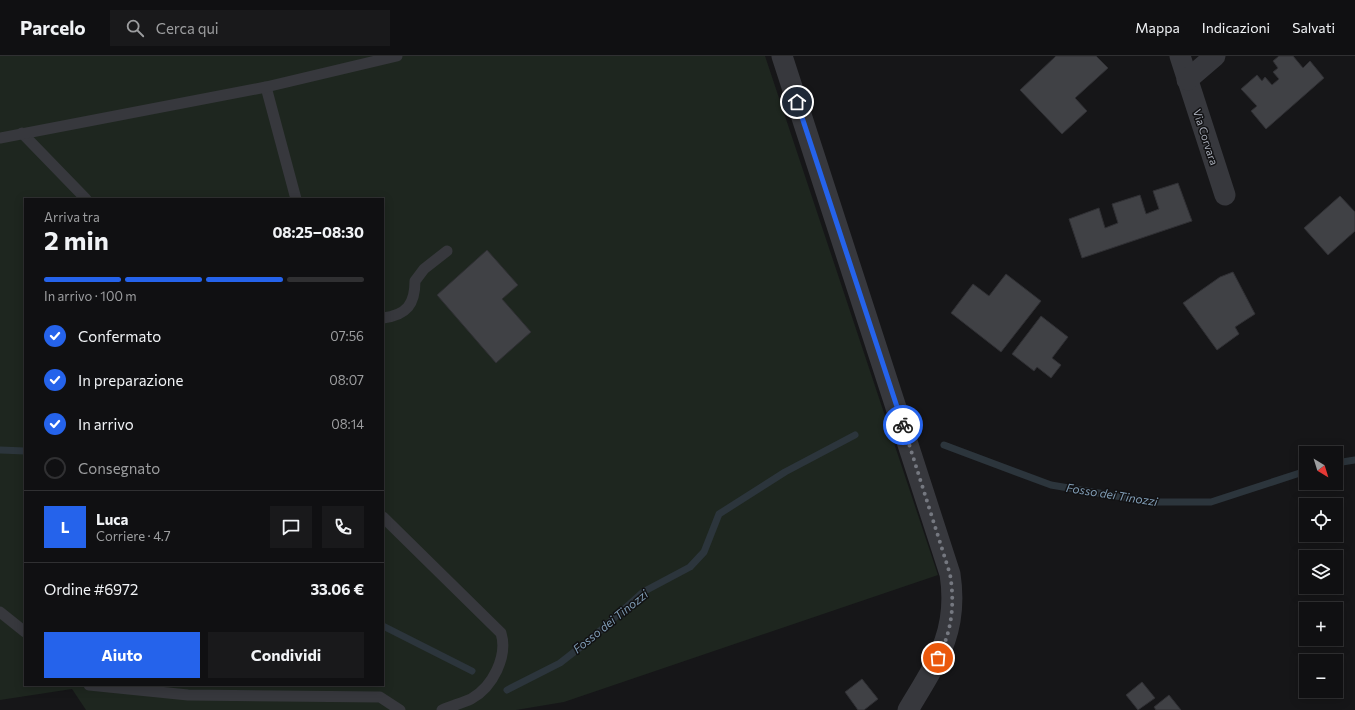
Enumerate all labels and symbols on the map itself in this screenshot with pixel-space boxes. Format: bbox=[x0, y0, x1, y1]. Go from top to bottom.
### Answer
pin bbox=[780, 85, 814, 119]
street label: Via Corvara bbox=[1191, 107, 1221, 167]
courier bbox=[883, 405, 923, 445]
north arrow bbox=[1299, 446, 1343, 490]
water label: Fosso dei Tinozzi bbox=[1065, 480, 1160, 508]
water label: Fosso dei Tinozzi bbox=[570, 586, 651, 656]
pin bbox=[921, 641, 955, 675]

